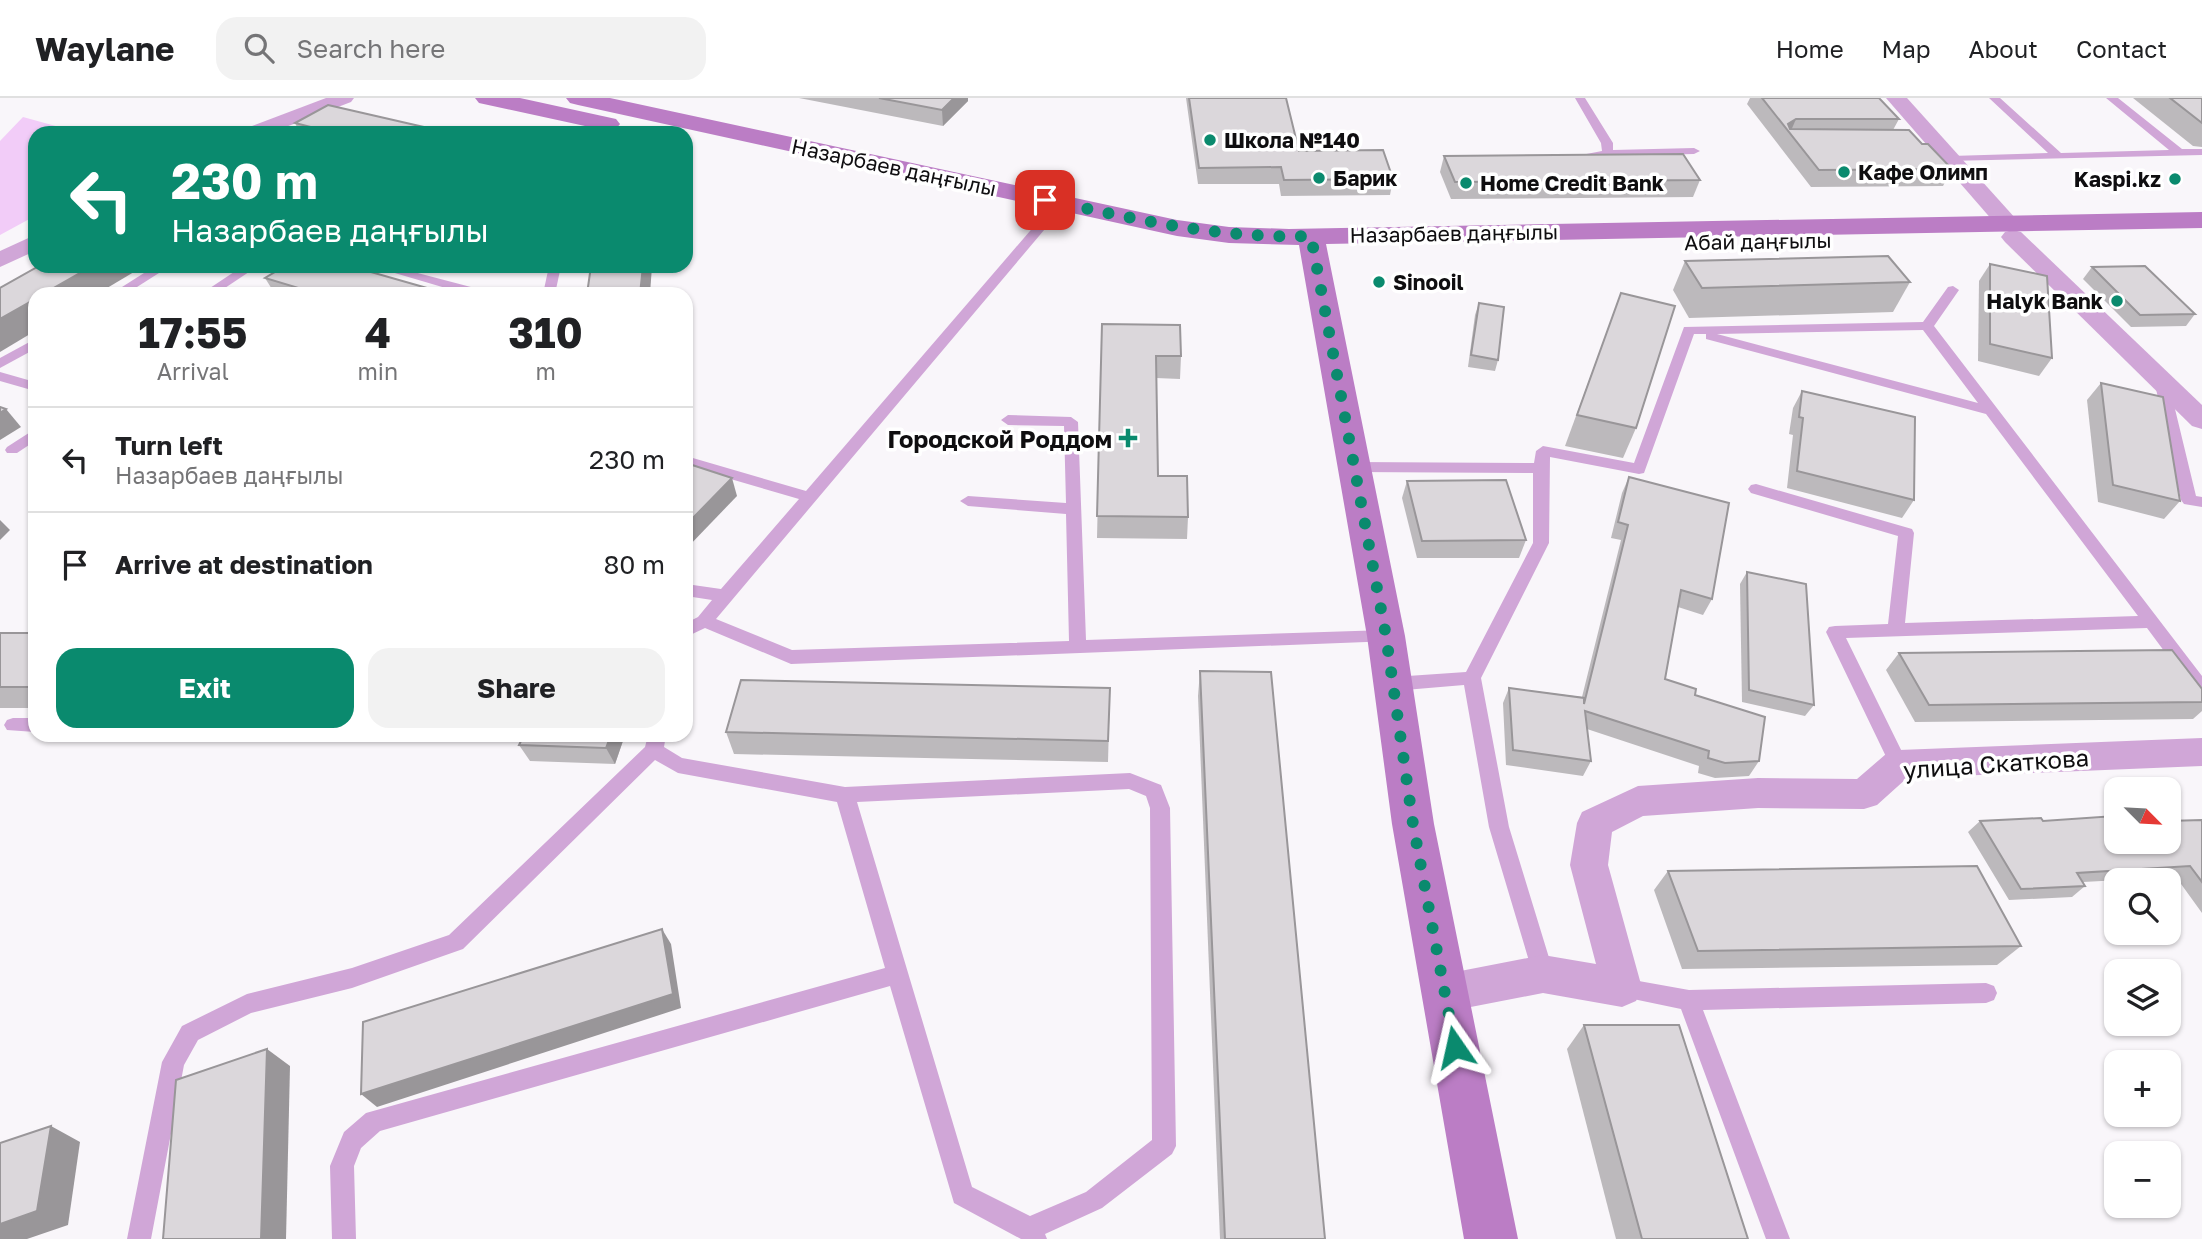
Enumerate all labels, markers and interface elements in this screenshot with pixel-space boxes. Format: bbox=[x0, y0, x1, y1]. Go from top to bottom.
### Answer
search box bbox=[216, 17, 706, 80]
text: Waylane bbox=[35, 29, 174, 68]
icon: search bbox=[240, 29, 278, 67]
text: Search here bbox=[296, 33, 445, 64]
text: Home bbox=[1776, 34, 1844, 63]
text: Map bbox=[1882, 34, 1931, 63]
text: About bbox=[1969, 34, 2038, 63]
text: Contact bbox=[2076, 34, 2167, 63]
place label: Школа №140 bbox=[1224, 127, 1360, 153]
marker: Школа №140 bbox=[1202, 132, 1218, 148]
street label: Назарбаев даңғылы bbox=[789, 133, 999, 201]
text: 230 m bbox=[171, 151, 318, 210]
icon: left bbox=[56, 154, 147, 245]
place label: Кафе Олимп bbox=[1858, 159, 1988, 185]
marker: Кафе Олимп bbox=[1836, 164, 1852, 180]
place label: Барик bbox=[1333, 165, 1397, 191]
place label: Kaspi.kz bbox=[2074, 166, 2161, 192]
pin bbox=[1015, 170, 1075, 230]
marker: Барик bbox=[1311, 170, 1327, 186]
place label: Home Credit Bank bbox=[1480, 170, 1664, 196]
marker: Kaspi.kz bbox=[2167, 171, 2183, 187]
marker: Home Credit Bank bbox=[1458, 175, 1474, 191]
icon: arrive bbox=[1026, 181, 1064, 219]
text: Назарбаев даңғылы bbox=[171, 211, 489, 249]
street label: Назарбаев даңғылы bbox=[1349, 218, 1559, 248]
street label: Абай даңғылы bbox=[1684, 227, 1832, 255]
place label: Sinooil bbox=[1393, 269, 1464, 295]
marker: Sinooil bbox=[1371, 274, 1387, 290]
place label: Halyk Bank bbox=[1986, 288, 2103, 314]
marker: Halyk Bank bbox=[2109, 293, 2125, 309]
text: 17:55 bbox=[138, 307, 247, 357]
text: 4 bbox=[365, 307, 391, 357]
text: 310 bbox=[508, 307, 583, 357]
text: Arrival bbox=[157, 357, 229, 385]
text: min bbox=[357, 357, 398, 385]
text: m bbox=[535, 357, 556, 385]
place label: Городской Роддом bbox=[887, 424, 1112, 453]
marker: Городской Роддом bbox=[1118, 428, 1138, 448]
text: Turn left bbox=[115, 430, 223, 461]
icon: left bbox=[56, 441, 94, 479]
text: 230 m bbox=[589, 444, 665, 475]
text: Назарбаев даңғылы bbox=[115, 461, 344, 489]
icon: arrive bbox=[56, 546, 94, 584]
text: Arrive at destination bbox=[115, 549, 373, 580]
text: 80 m bbox=[604, 549, 665, 580]
button: Exit bbox=[56, 648, 354, 728]
button: Share bbox=[368, 648, 665, 728]
street label: улица Скаткова bbox=[1902, 742, 2090, 784]
north arrow bbox=[2104, 777, 2180, 854]
map controls bbox=[2104, 777, 2181, 1218]
button: search bbox=[2104, 868, 2181, 945]
button: layers bbox=[2104, 959, 2181, 1036]
position arrow bbox=[1418, 1010, 1492, 1084]
button: + bbox=[2104, 1050, 2181, 1127]
button: − bbox=[2104, 1141, 2181, 1218]

